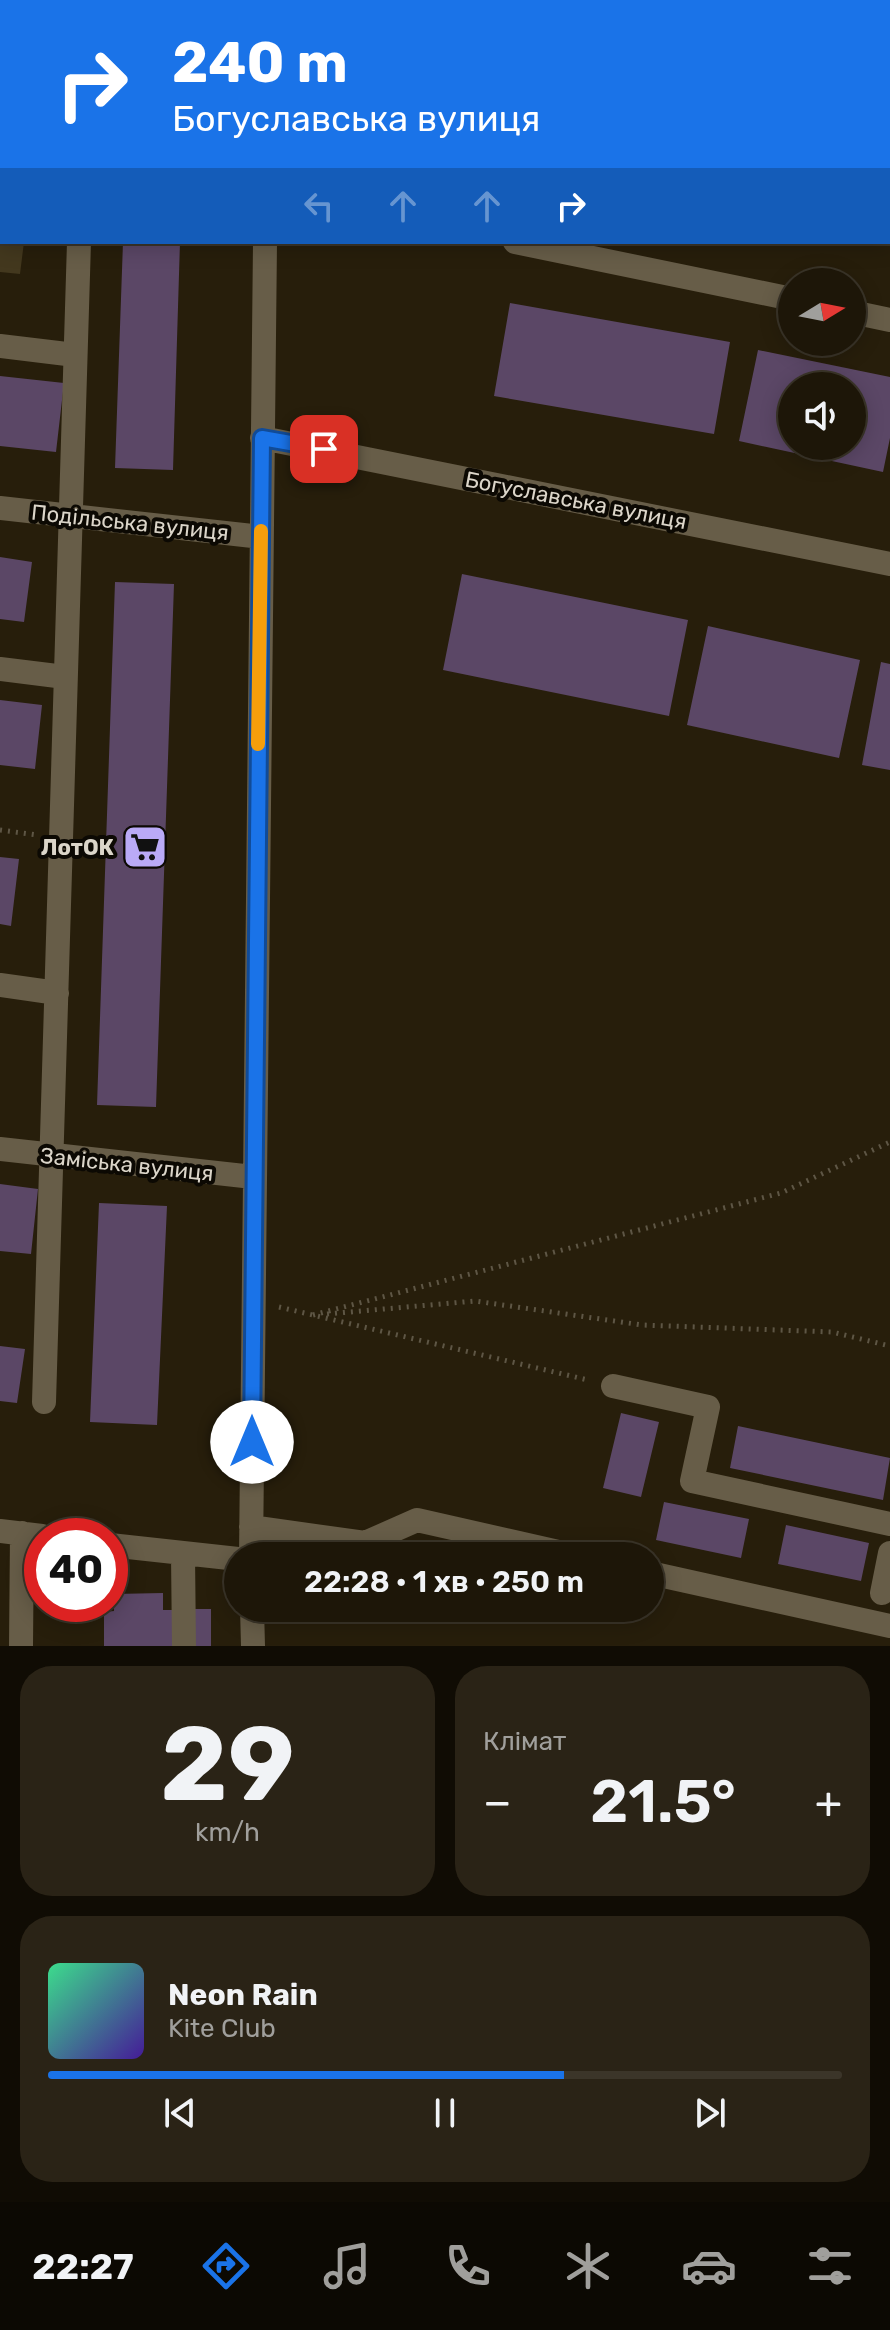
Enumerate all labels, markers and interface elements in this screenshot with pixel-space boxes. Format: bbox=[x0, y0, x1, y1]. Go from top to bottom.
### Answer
text: 240 m bbox=[172, 30, 348, 96]
icon: right bbox=[40, 32, 144, 136]
text: Богуславська вулиця bbox=[172, 97, 540, 140]
icon: left bbox=[297, 184, 341, 228]
icon: ahead bbox=[381, 184, 425, 228]
icon: ahead bbox=[465, 184, 509, 228]
icon: right bbox=[549, 184, 593, 228]
north arrow bbox=[778, 268, 866, 356]
map controls bbox=[778, 268, 866, 460]
button: sound bbox=[778, 372, 866, 460]
pin bbox=[290, 415, 358, 483]
icon: arrive bbox=[302, 427, 346, 471]
street label: Богуславська вулиця bbox=[463, 466, 689, 535]
street label: Подільська вулиця bbox=[30, 499, 230, 546]
supermarket icon: ЛотОК bbox=[121, 823, 169, 871]
place label: ЛотОК bbox=[41, 834, 114, 861]
street label: Заміська вулиця bbox=[39, 1142, 215, 1187]
position arrow bbox=[210, 1400, 294, 1484]
speed limit sign: 40 bbox=[24, 1518, 128, 1622]
text: 22:28 · 1 хв · 250 m bbox=[304, 1564, 584, 1600]
text: 29 bbox=[160, 1703, 295, 1826]
text: Клімат bbox=[483, 1726, 566, 1757]
text: 21.5° bbox=[590, 1766, 736, 1837]
text: − bbox=[483, 1776, 512, 1828]
text: + bbox=[815, 1776, 842, 1828]
text: km/h bbox=[195, 1817, 260, 1848]
text: Neon Rain bbox=[168, 1977, 318, 2013]
text: Kite Club bbox=[168, 2013, 276, 2044]
icon: previous bbox=[158, 2091, 202, 2135]
icon: pause bbox=[423, 2091, 467, 2135]
icon: next bbox=[688, 2091, 732, 2135]
icon: directions bbox=[198, 2238, 254, 2294]
icon: music bbox=[319, 2238, 375, 2294]
icon: phone bbox=[440, 2238, 496, 2294]
icon: climate bbox=[560, 2238, 616, 2294]
icon: car bbox=[681, 2238, 737, 2294]
icon: filters bbox=[802, 2238, 858, 2294]
text: 22:27 bbox=[32, 2245, 134, 2288]

